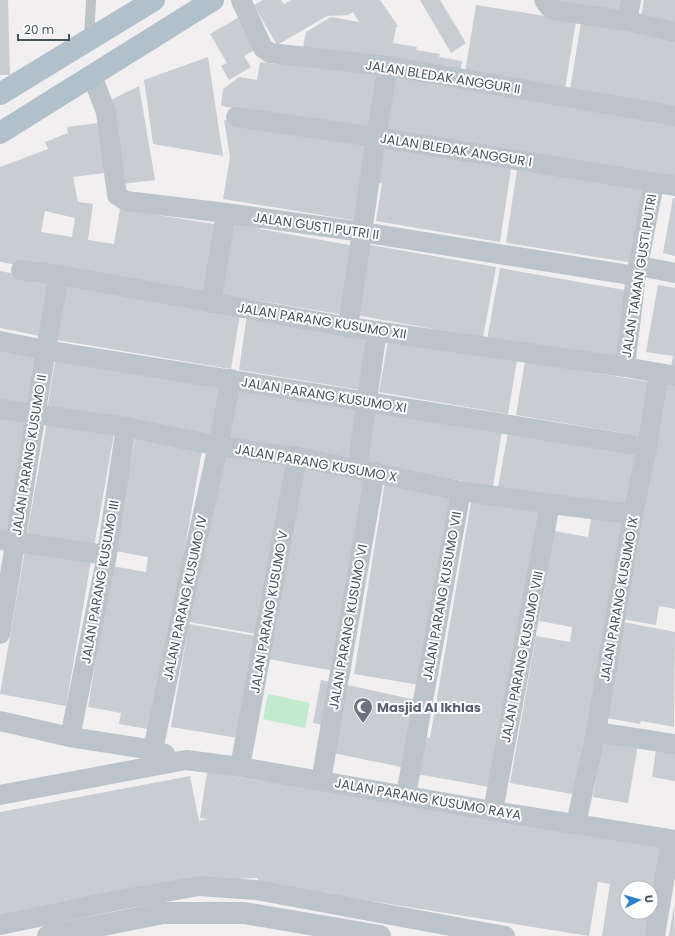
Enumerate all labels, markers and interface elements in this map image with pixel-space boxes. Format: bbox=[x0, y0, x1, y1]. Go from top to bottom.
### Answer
scale bar bbox=[18, 16, 69, 42]
text: 20 m bbox=[24, 21, 54, 38]
street label: JALAN BLEDAK ANGGUR II bbox=[364, 55, 522, 99]
street label: JALAN BLEDAK ANGGUR I bbox=[379, 129, 533, 171]
street label: JALAN TAMAN GUSTI PUTRI bbox=[617, 193, 661, 359]
street label: JALAN GUSTI PUTRI II bbox=[252, 208, 380, 244]
street label: JALAN PARANG KUSUMO XII bbox=[236, 298, 408, 344]
street label: JALAN PARANG KUSUMO II bbox=[7, 373, 51, 537]
street label: JALAN PARANG KUSUMO XI bbox=[240, 373, 408, 417]
street label: JALAN PARANG KUSUMO X bbox=[233, 439, 399, 487]
street label: JALAN PARANG KUSUMO III bbox=[76, 499, 124, 665]
street label: JALAN PARANG KUSUMO VII bbox=[418, 510, 466, 682]
street label: JALAN PARANG KUSUMO IV bbox=[158, 514, 212, 682]
street label: JALAN PARANG KUSUMO IX bbox=[595, 515, 643, 683]
street label: JALAN PARANG KUSUMO V bbox=[245, 529, 293, 695]
street label: JALAN PARANG KUSUMO VI bbox=[324, 543, 372, 711]
street label: JALAN PARANG KUSUMO VIII bbox=[496, 570, 548, 744]
mosque icon: Masjid Al Ikhlas bbox=[352, 696, 374, 724]
place label: Masjid Al Ikhlas bbox=[377, 698, 481, 717]
street label: JALAN PARANG KUSUMO RAYA bbox=[333, 773, 523, 825]
north arrow bbox=[619, 880, 659, 920]
text: U bbox=[641, 894, 657, 904]

